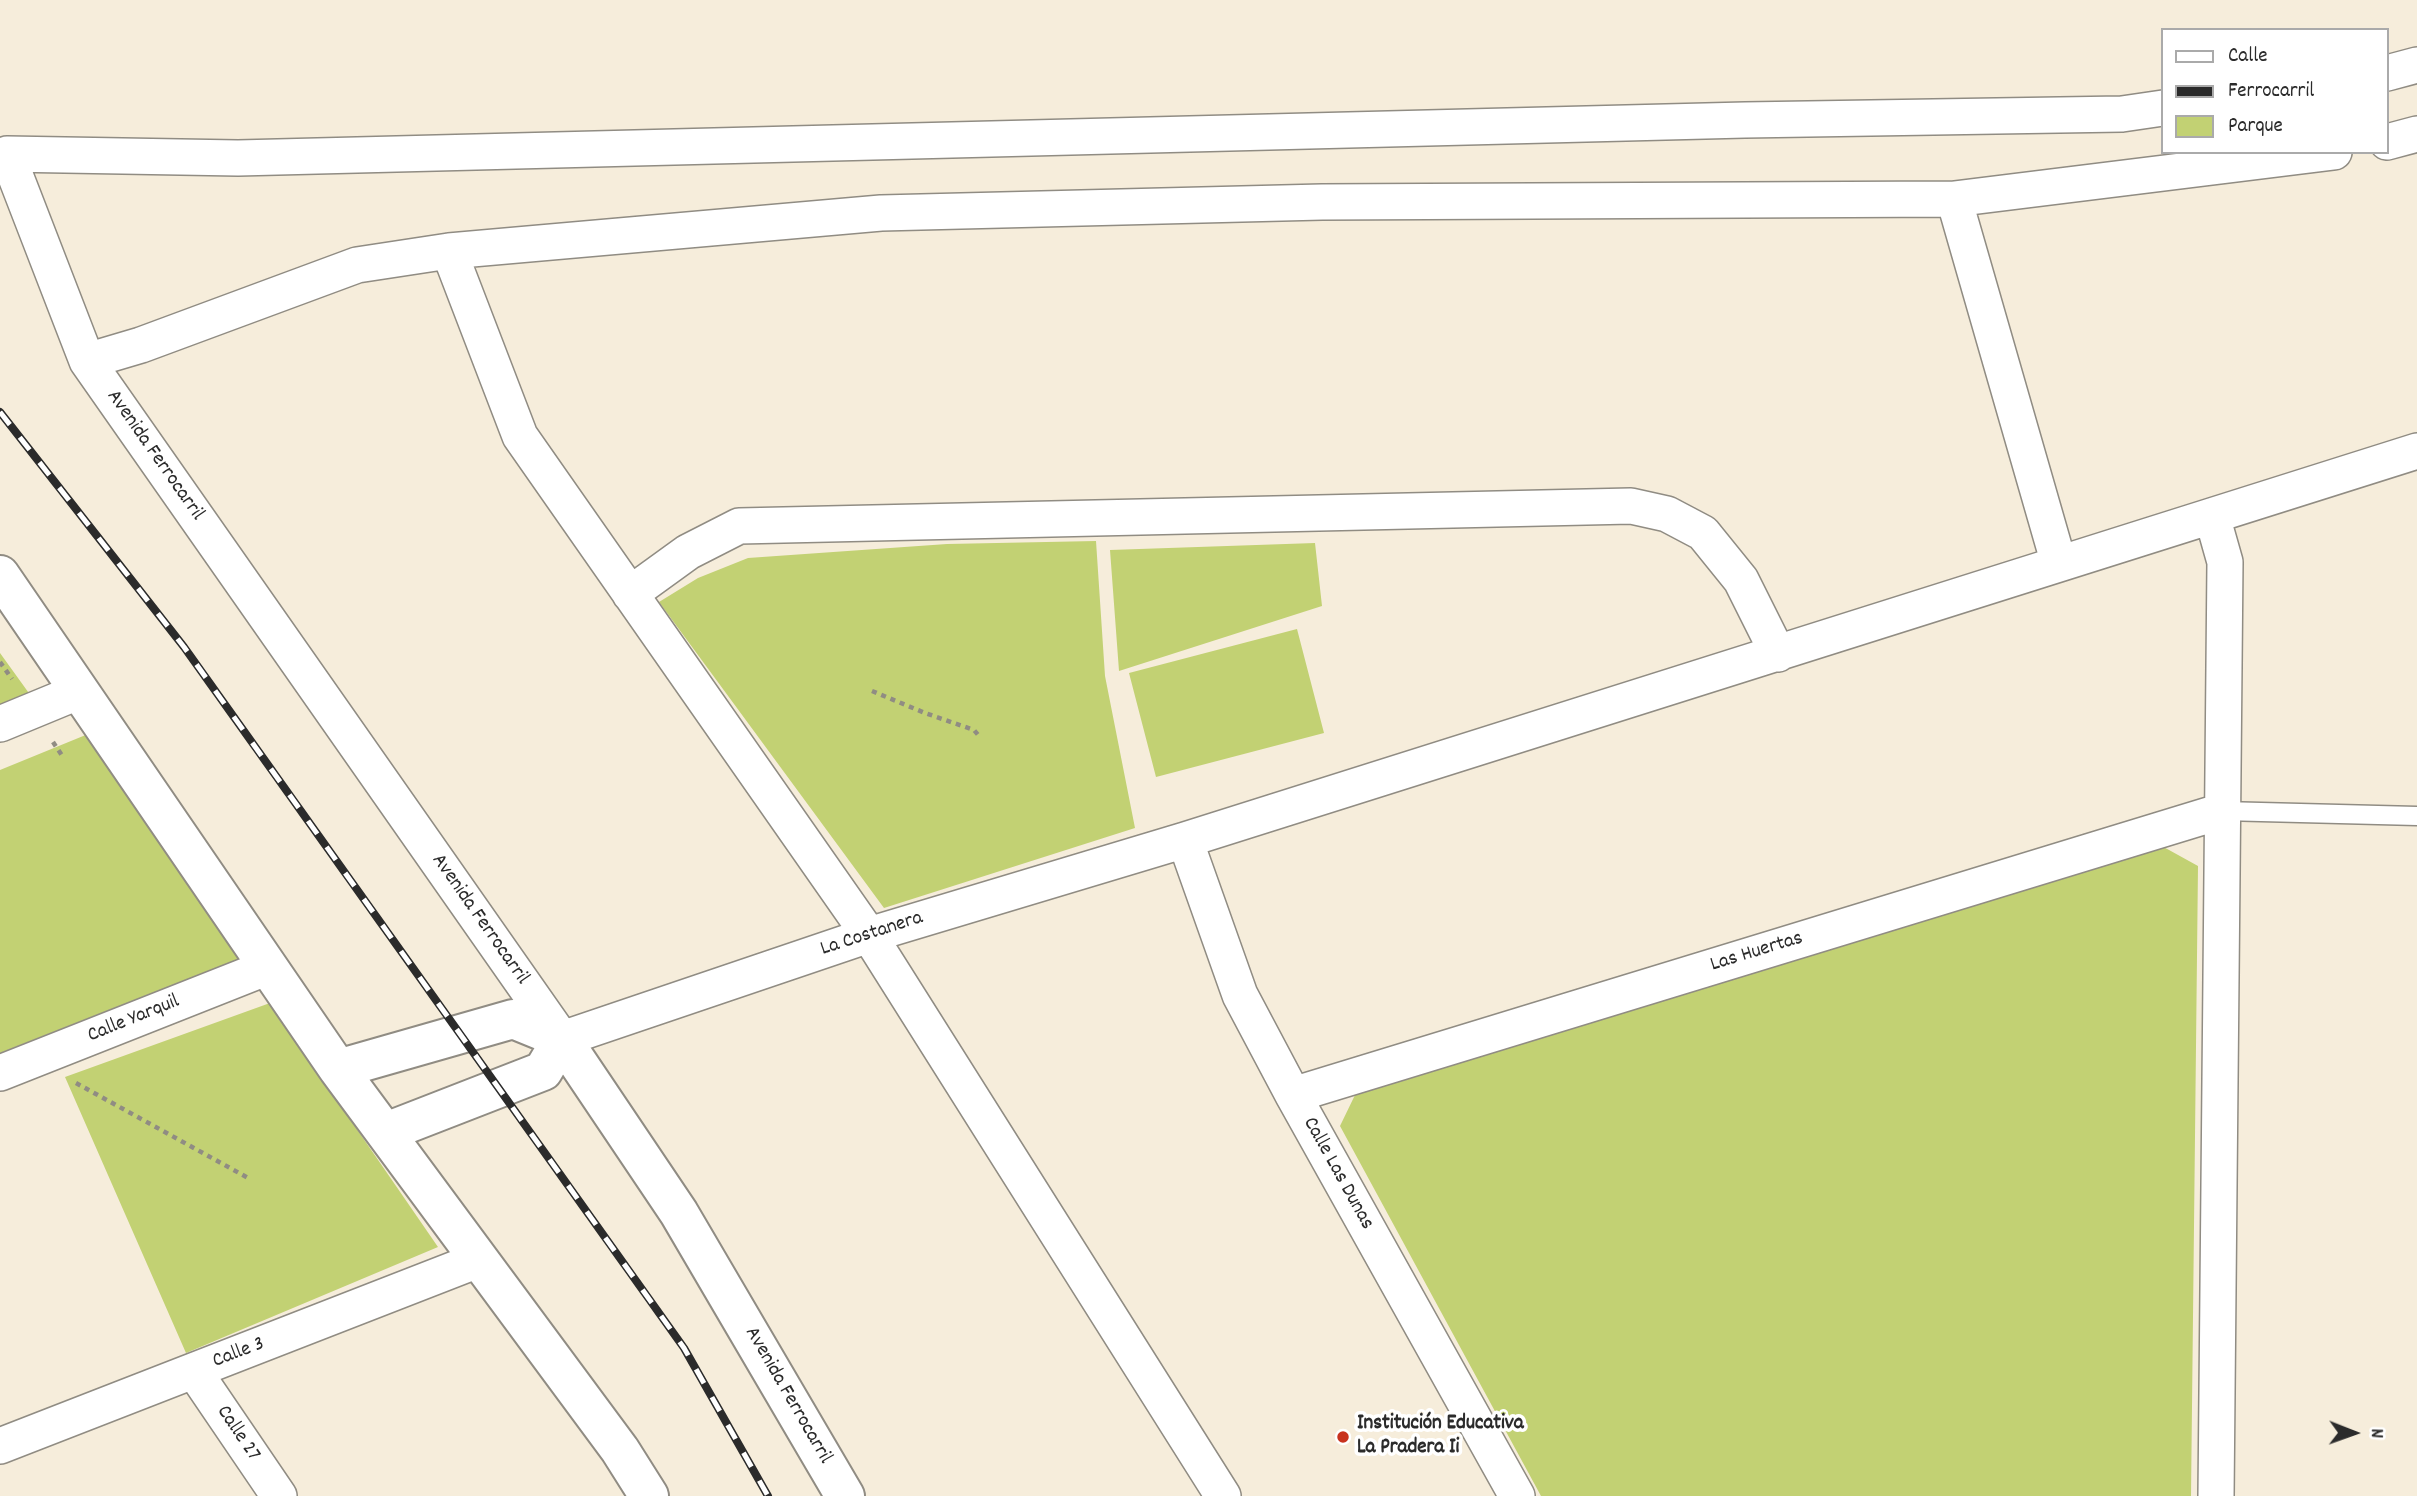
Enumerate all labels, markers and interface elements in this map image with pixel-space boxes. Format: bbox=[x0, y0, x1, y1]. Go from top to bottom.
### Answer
legend bbox=[2162, 28, 2389, 154]
text: Calle bbox=[2228, 42, 2267, 72]
text: Ferrocarril bbox=[2228, 77, 2314, 107]
text: Parque bbox=[2228, 112, 2283, 142]
street label: Avenida Ferrocarril bbox=[100, 386, 208, 526]
street label: Avenida Ferrocarril bbox=[425, 850, 533, 990]
street label: La Costanera bbox=[818, 907, 926, 963]
street label: Las Huertas bbox=[1708, 927, 1806, 979]
street label: Calle Yarquil bbox=[84, 990, 184, 1050]
street label: Calle Las Dunas bbox=[1296, 1113, 1378, 1235]
street label: Avenida Ferrocarril bbox=[738, 1323, 836, 1469]
street label: Calle 3 bbox=[209, 1333, 269, 1375]
north arrow bbox=[2319, 1398, 2389, 1468]
street label: Calle 27 bbox=[209, 1401, 265, 1467]
place label: Institución Educativa La Pradera Ii bbox=[1357, 1412, 1524, 1462]
text: N bbox=[2362, 1428, 2389, 1438]
marker: Institución Educativa La Pradera Ii bbox=[1335, 1429, 1351, 1445]

